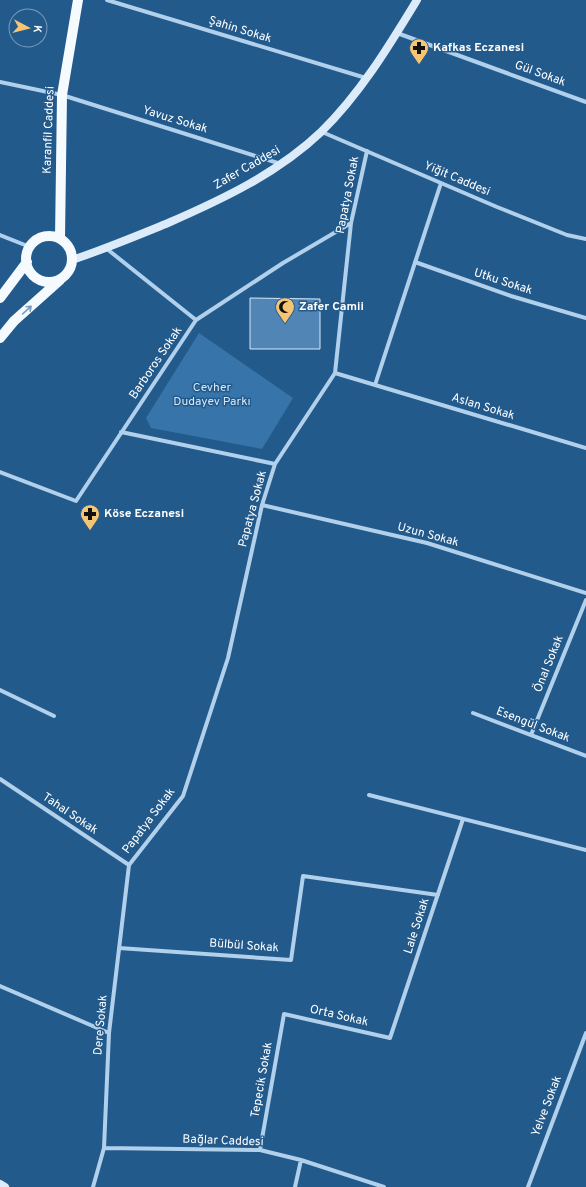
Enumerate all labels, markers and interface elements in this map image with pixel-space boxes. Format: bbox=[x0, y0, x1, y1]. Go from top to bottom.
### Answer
north arrow bbox=[8, 8, 48, 48]
street label: Şahin Sokak bbox=[206, 13, 274, 47]
text: K bbox=[29, 24, 44, 34]
pharmacy icon: Kafkas Eczanesi bbox=[408, 37, 430, 65]
place label: Kafkas Eczanesi bbox=[433, 40, 524, 56]
street label: Gül Sokak bbox=[512, 57, 568, 91]
street label: Karanfil Caddesi bbox=[39, 86, 59, 174]
street label: Yavuz Sokak bbox=[140, 103, 210, 137]
street label: Zafer Caddesi bbox=[211, 142, 283, 194]
street label: Papatya Sokak bbox=[333, 155, 363, 235]
street label: Yiğit Caddesi bbox=[421, 158, 493, 200]
street label: Utku Sokak bbox=[472, 265, 534, 299]
mosque icon: Zafer Camii bbox=[274, 296, 296, 324]
place label: Zafer Camii bbox=[299, 299, 364, 315]
one-way arrow bbox=[21, 305, 32, 314]
street label: Barboros Sokak bbox=[126, 324, 186, 402]
park label: Cevher Dudayev Parkı bbox=[173, 380, 251, 410]
street label: Aslan Sokak bbox=[449, 390, 517, 424]
street label: Papatya Sokak bbox=[235, 469, 271, 549]
pharmacy icon: Köse Eczanesi bbox=[79, 503, 101, 531]
place label: Köse Eczanesi bbox=[104, 506, 184, 522]
street label: Uzun Sokak bbox=[395, 519, 461, 551]
street label: Önal Sokak bbox=[530, 633, 568, 695]
street label: Esengül Sokak bbox=[494, 704, 572, 746]
street label: Papatya Sokak bbox=[119, 785, 179, 857]
street label: Tahal Sokak bbox=[39, 789, 101, 839]
street label: Lale Sokak bbox=[400, 896, 434, 956]
street label: Bülbül Sokak bbox=[209, 936, 279, 956]
street label: Dere Sokak bbox=[90, 994, 112, 1056]
street label: Orta Sokak bbox=[308, 1001, 370, 1031]
street label: Tepecik Sokak bbox=[247, 1041, 277, 1119]
street label: Yelve Sokak bbox=[528, 1073, 566, 1139]
street label: Bağlar Caddesi bbox=[182, 1132, 264, 1150]

